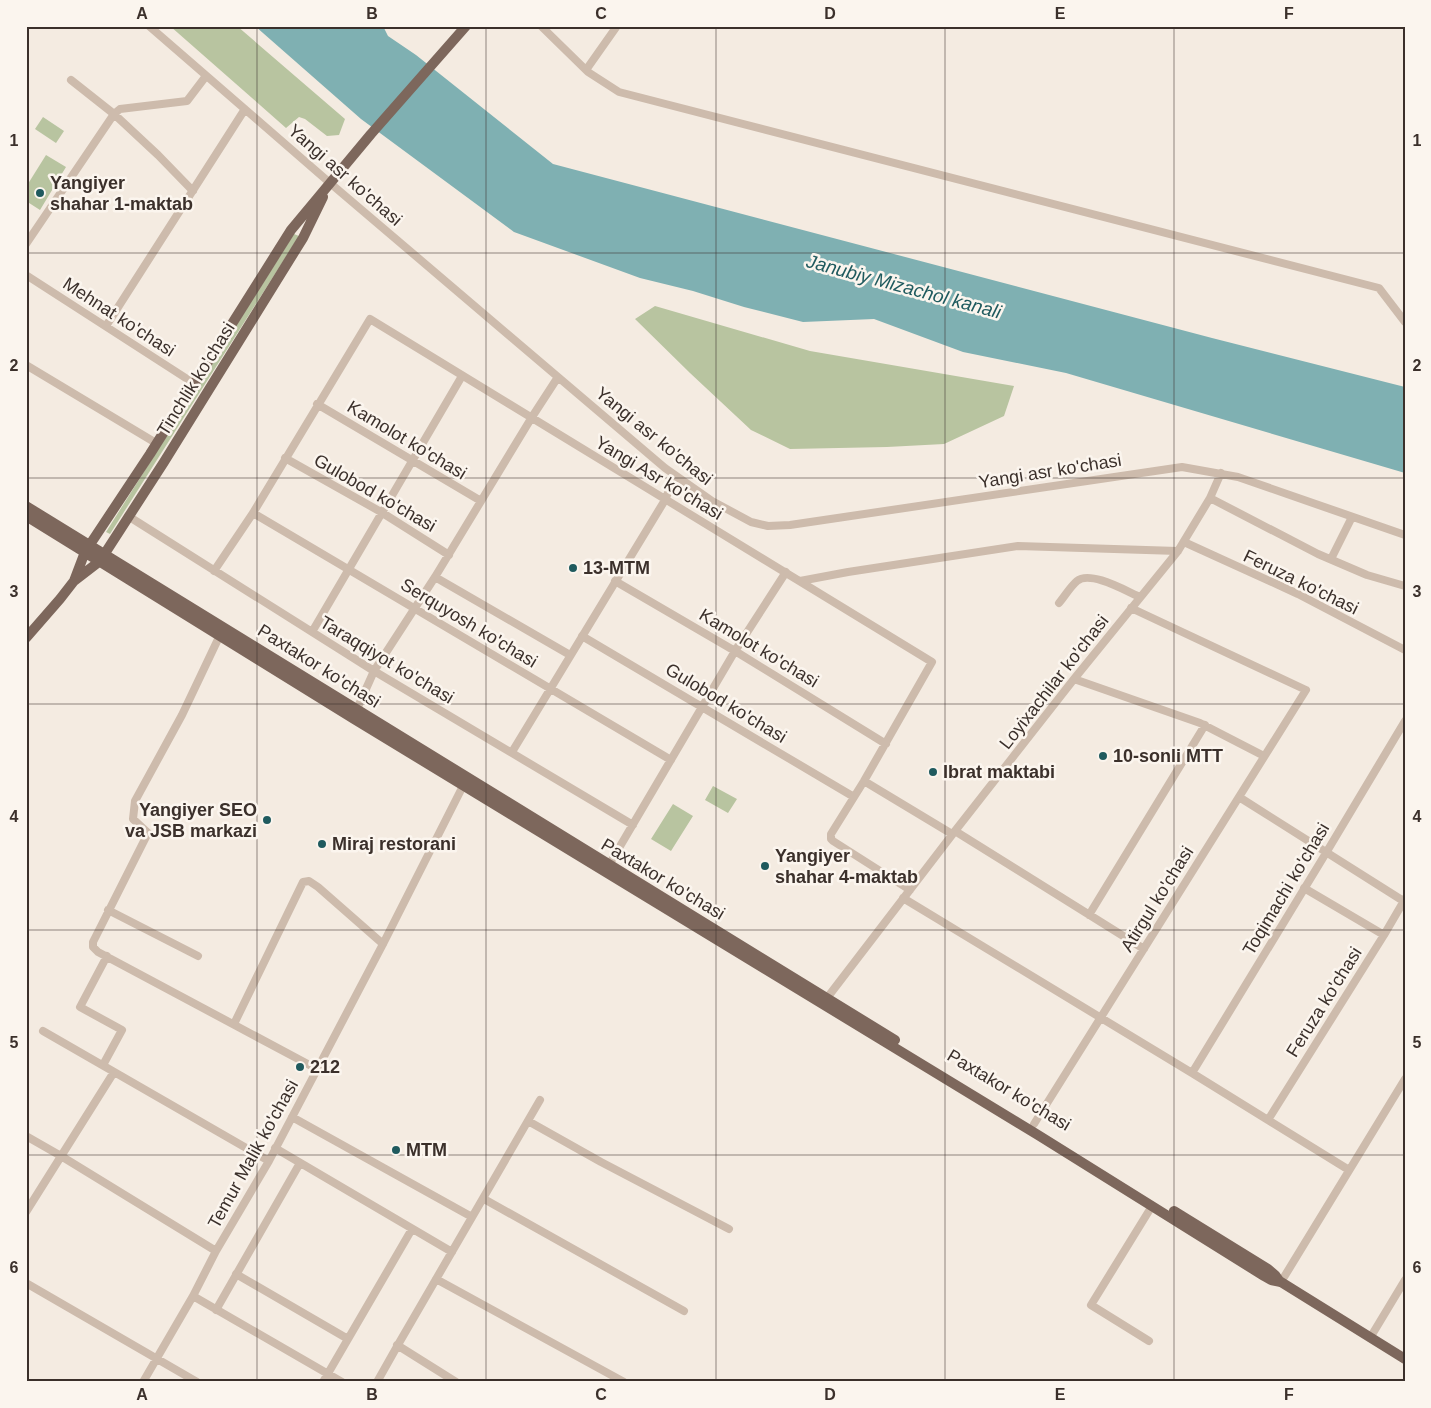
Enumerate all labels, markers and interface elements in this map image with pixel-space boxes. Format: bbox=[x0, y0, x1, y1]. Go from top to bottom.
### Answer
text: A bbox=[136, 5, 148, 22]
text: B bbox=[366, 5, 378, 22]
text: C bbox=[595, 5, 607, 22]
text: D bbox=[824, 5, 836, 22]
text: E bbox=[1055, 5, 1066, 22]
text: F bbox=[1284, 5, 1294, 22]
street label: Yangi asr ko'chasi bbox=[284, 120, 406, 230]
text: 1 bbox=[10, 132, 19, 149]
text: 1 bbox=[1413, 132, 1422, 149]
place label: Yangiyer shahar 1-maktab bbox=[50, 173, 193, 214]
marker: Yangiyer shahar 1-maktab bbox=[34, 187, 46, 199]
water label: Janubiy Mizachol kanali bbox=[803, 250, 1004, 323]
street label: Mehnat ko'chasi bbox=[59, 273, 179, 361]
street label: Tinchlik ko'chasi bbox=[153, 319, 239, 439]
text: 2 bbox=[10, 357, 19, 374]
text: 2 bbox=[1413, 357, 1422, 374]
street label: Yangi asr ko'chasi bbox=[592, 383, 716, 489]
street label: Kamolot ko'chasi bbox=[344, 397, 470, 483]
street label: Yangi Asr ko'chasi bbox=[592, 432, 726, 524]
street label: Gulobod ko'chasi bbox=[310, 450, 440, 536]
street label: Yangi asr ko'chasi bbox=[977, 450, 1123, 492]
street label: Feruza ko'chasi bbox=[1240, 546, 1362, 618]
place label: 13-MTM bbox=[583, 558, 650, 578]
marker: 13-MTM bbox=[567, 562, 579, 574]
street label: Serquyosh ko'chasi bbox=[397, 574, 541, 672]
text: 3 bbox=[10, 583, 19, 600]
text: 3 bbox=[1413, 583, 1422, 600]
street label: Kamolot ko'chasi bbox=[696, 605, 822, 691]
street label: Loyixachilar ko'chasi bbox=[995, 611, 1113, 753]
street label: Taraqqiyot ko'chasi bbox=[316, 612, 458, 708]
street label: Paxtakor ko'chasi bbox=[254, 620, 384, 712]
street label: Gulobod ko'chasi bbox=[662, 659, 790, 747]
place label: 10-sonli MTT bbox=[1113, 746, 1223, 766]
marker: 10-sonli MTT bbox=[1097, 750, 1109, 762]
place label: Ibrat maktabi bbox=[943, 762, 1055, 782]
marker: Ibrat maktabi bbox=[927, 766, 939, 778]
place label: Yangiyer SEO va JSB markazi bbox=[125, 800, 257, 841]
text: 4 bbox=[10, 808, 19, 825]
text: 4 bbox=[1413, 808, 1422, 825]
marker: Yangiyer SEO va JSB markazi bbox=[261, 814, 273, 826]
street label: Toqimachi ko'chasi bbox=[1239, 819, 1333, 959]
place label: Miraj restorani bbox=[332, 834, 456, 854]
street label: Paxtakor ko'chasi bbox=[598, 834, 728, 924]
marker: Miraj restorani bbox=[316, 838, 328, 850]
street label: Atirgul ko'chasi bbox=[1117, 843, 1197, 955]
place label: Yangiyer shahar 4-maktab bbox=[775, 846, 918, 887]
marker: Yangiyer shahar 4-maktab bbox=[759, 860, 771, 872]
street label: Feruza ko'chasi bbox=[1282, 943, 1366, 1061]
text: 5 bbox=[10, 1034, 19, 1051]
text: 5 bbox=[1413, 1034, 1422, 1051]
street label: Paxtakor ko'chasi bbox=[944, 1045, 1074, 1135]
place label: 212 bbox=[310, 1057, 340, 1077]
marker: 212 bbox=[294, 1061, 306, 1073]
street label: Temur Malik ko'chasi bbox=[204, 1076, 302, 1232]
place label: MTM bbox=[406, 1140, 447, 1160]
marker: MTM bbox=[390, 1144, 402, 1156]
text: 6 bbox=[10, 1259, 19, 1276]
text: 6 bbox=[1413, 1259, 1422, 1276]
text: A bbox=[136, 1386, 148, 1403]
text: B bbox=[366, 1386, 378, 1403]
text: C bbox=[595, 1386, 607, 1403]
text: D bbox=[824, 1386, 836, 1403]
text: E bbox=[1055, 1386, 1066, 1403]
text: F bbox=[1284, 1386, 1294, 1403]

